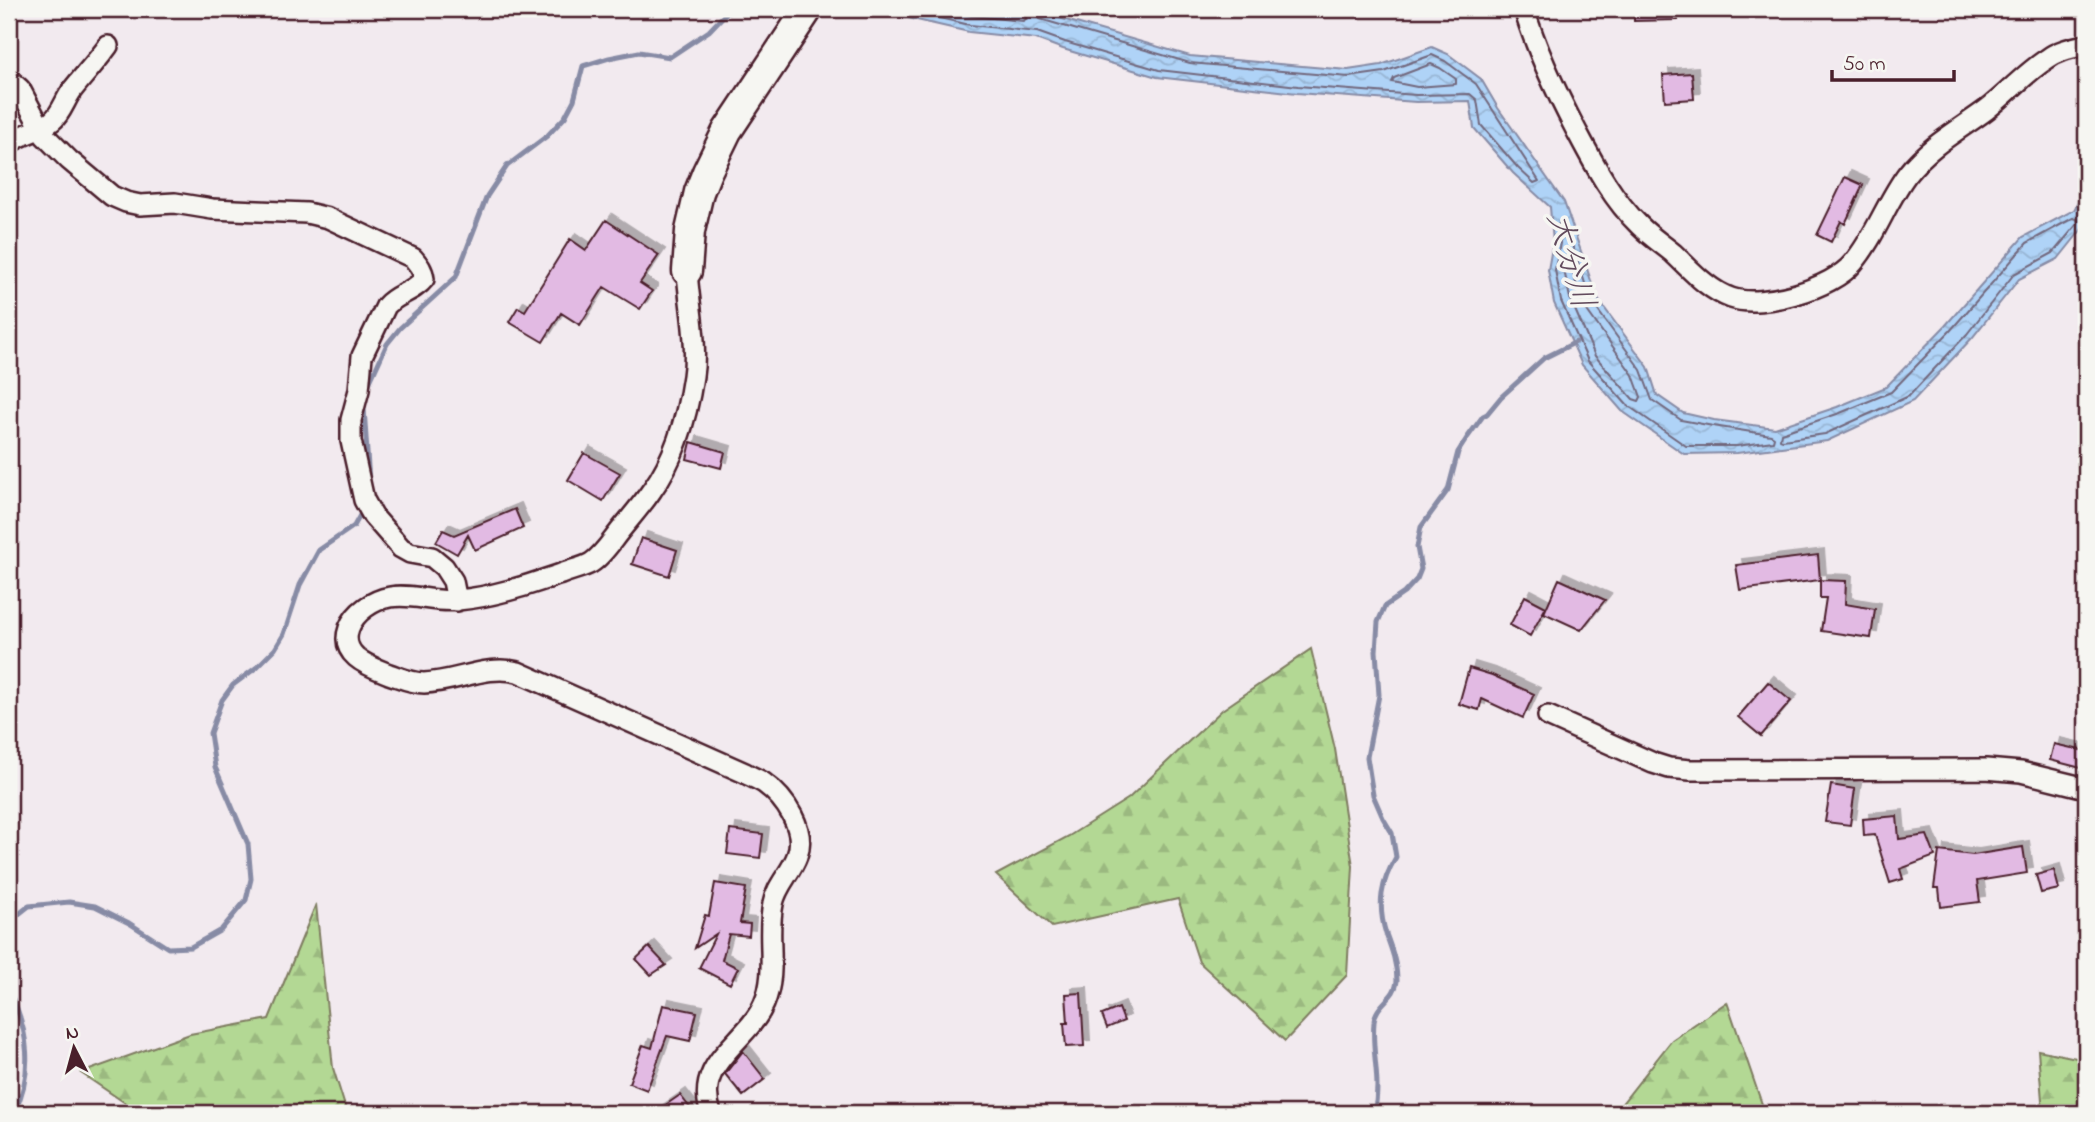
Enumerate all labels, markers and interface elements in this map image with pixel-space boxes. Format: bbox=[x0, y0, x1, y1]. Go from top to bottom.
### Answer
scale bar bbox=[1832, 38, 1955, 82]
text: 50 m bbox=[1843, 50, 1886, 80]
water label: 大分川 bbox=[1532, 207, 1606, 315]
north arrow bbox=[38, 1014, 108, 1084]
text: N bbox=[65, 1019, 80, 1048]

